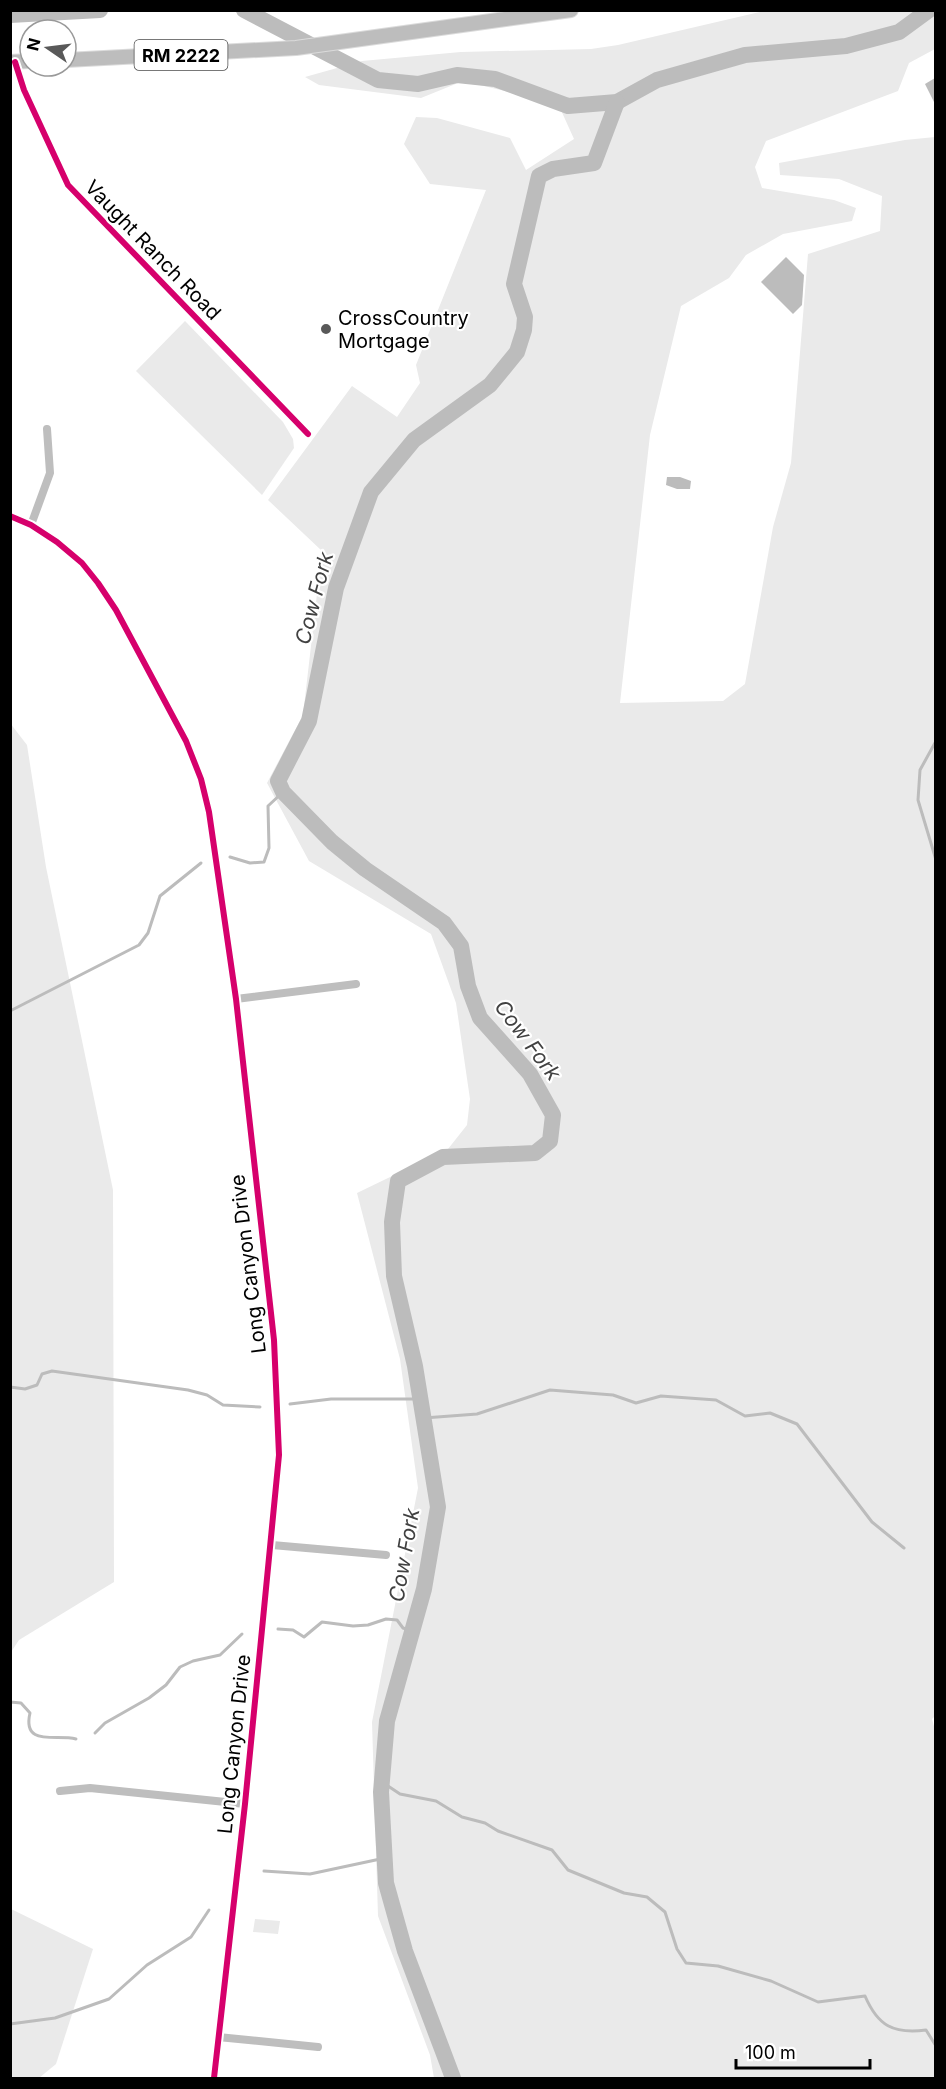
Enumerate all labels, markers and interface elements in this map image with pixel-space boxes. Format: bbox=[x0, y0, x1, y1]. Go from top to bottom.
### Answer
north arrow bbox=[18, 18, 78, 78]
text: N bbox=[22, 36, 45, 53]
road number: RM 2222 bbox=[134, 40, 228, 70]
street label: Vaught Ranch Road bbox=[80, 175, 226, 325]
place label: CrossCountry Mortgage bbox=[338, 306, 469, 353]
marker: CrossCountry Mortgage bbox=[319, 322, 333, 336]
water label: Cow Fork bbox=[290, 549, 338, 647]
water label: Cow Fork bbox=[490, 995, 567, 1086]
street label: Long Canyon Drive bbox=[225, 1173, 271, 1355]
water label: Cow Fork bbox=[383, 1506, 425, 1604]
street label: Long Canyon Drive bbox=[213, 1653, 255, 1835]
scale bar bbox=[736, 2032, 870, 2070]
text: 100 m bbox=[745, 2042, 796, 2063]

